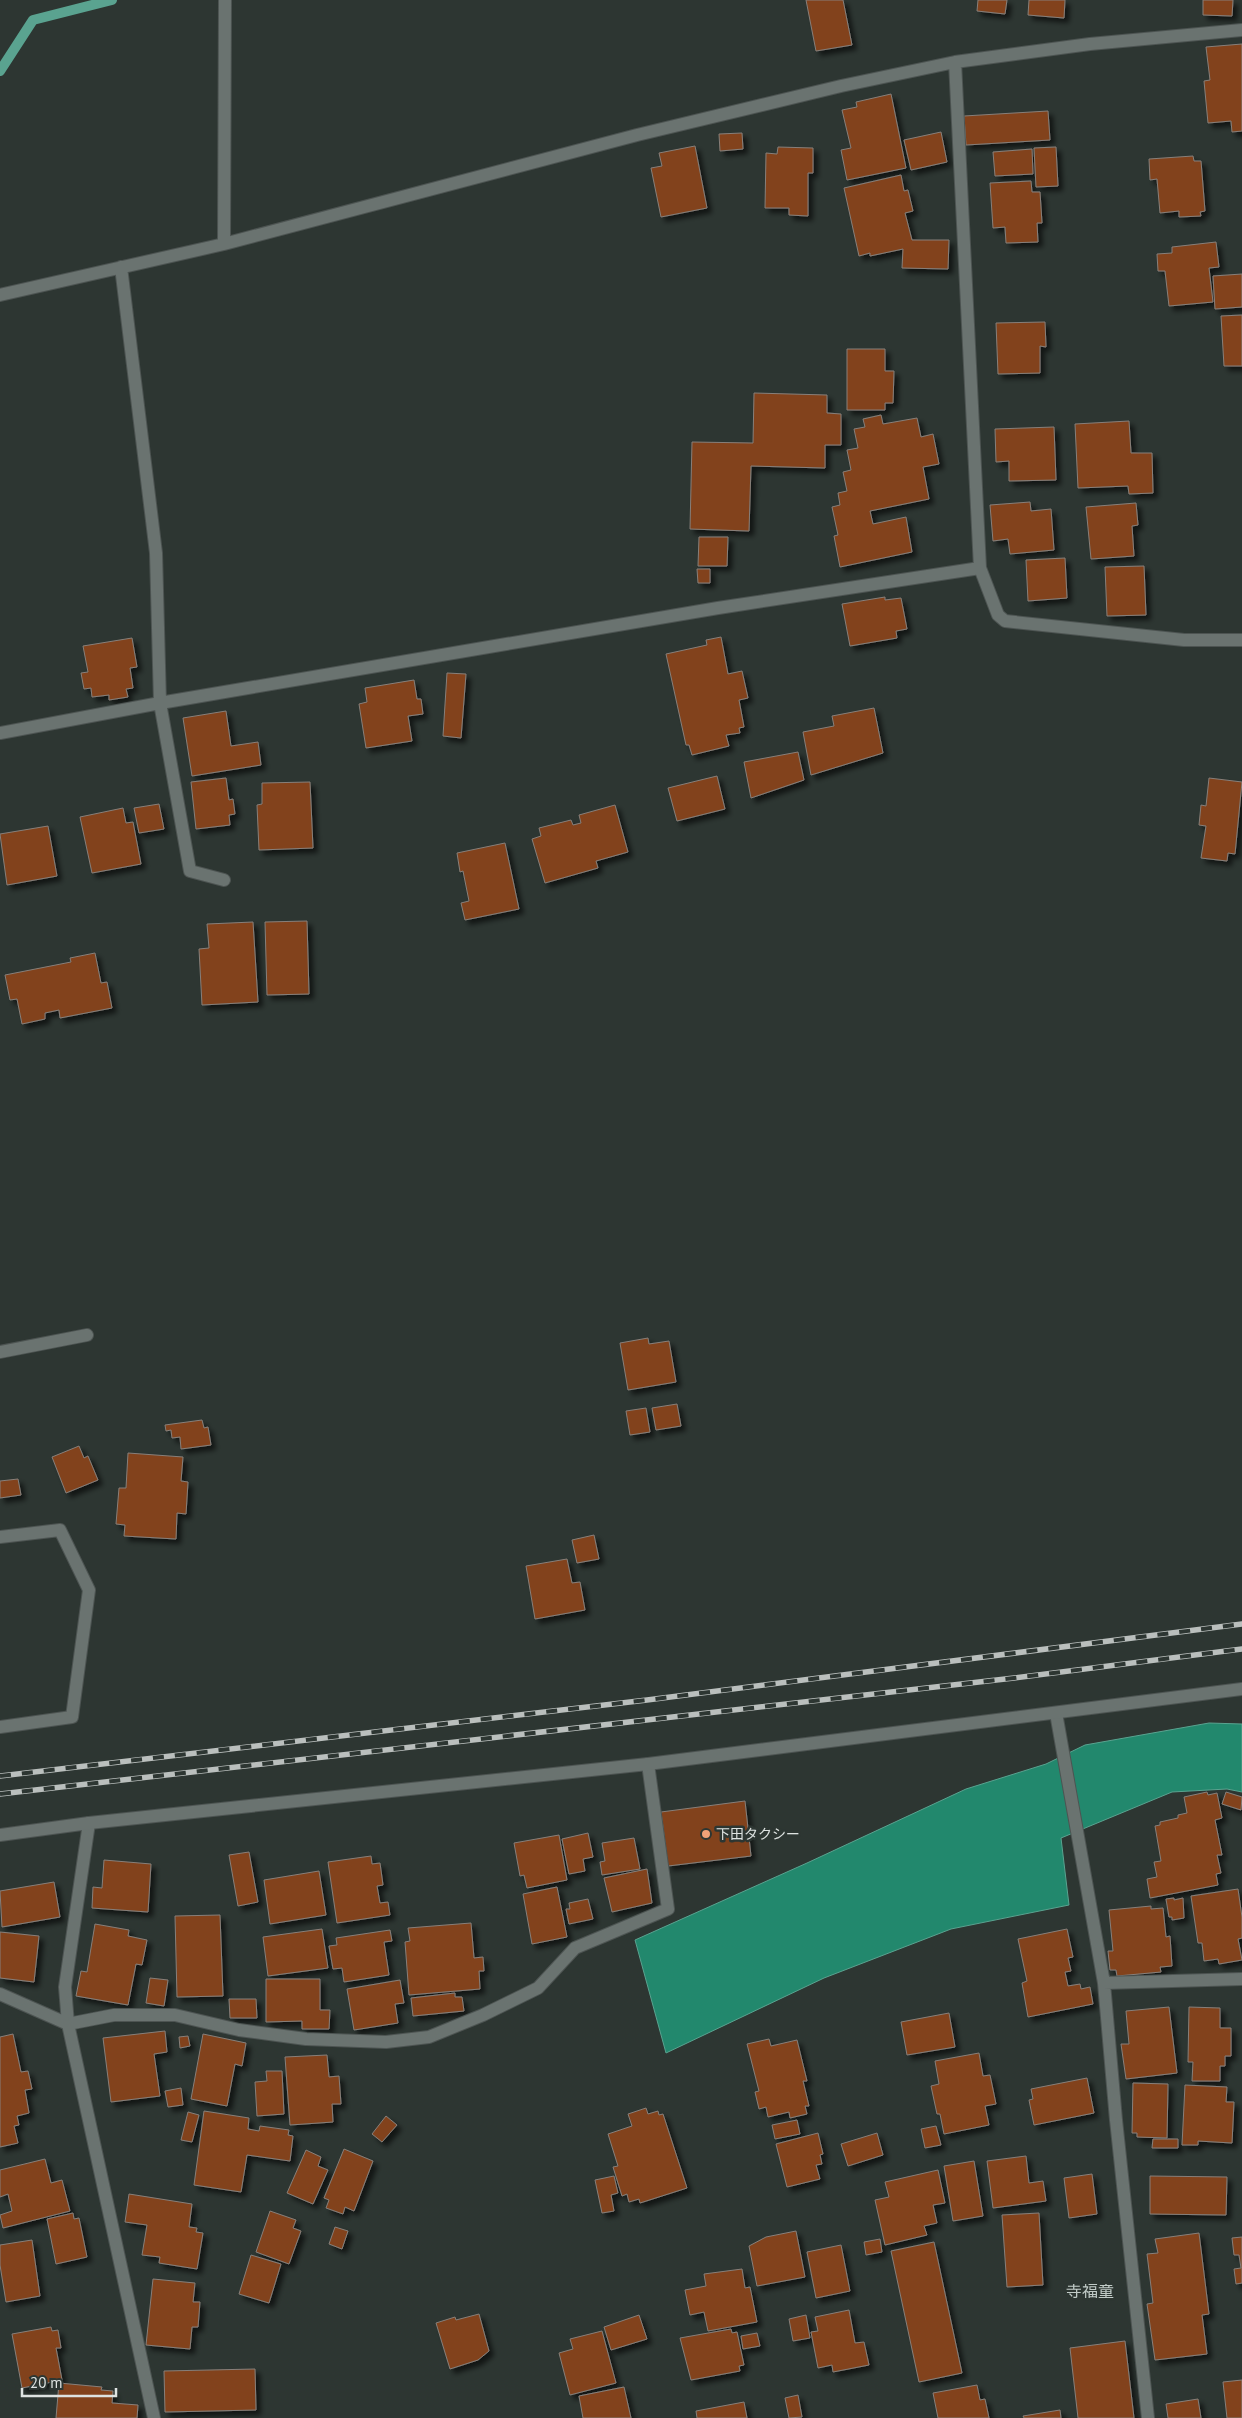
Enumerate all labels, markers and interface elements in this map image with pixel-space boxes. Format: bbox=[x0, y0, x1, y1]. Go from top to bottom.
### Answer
place label: 下田タクシー bbox=[716, 1825, 800, 1843]
marker: 下田タクシー bbox=[700, 1828, 712, 1840]
district label: 寺福童 bbox=[1066, 2281, 1114, 2301]
scale bar bbox=[22, 2366, 116, 2398]
text: 20 m bbox=[30, 2373, 63, 2392]

